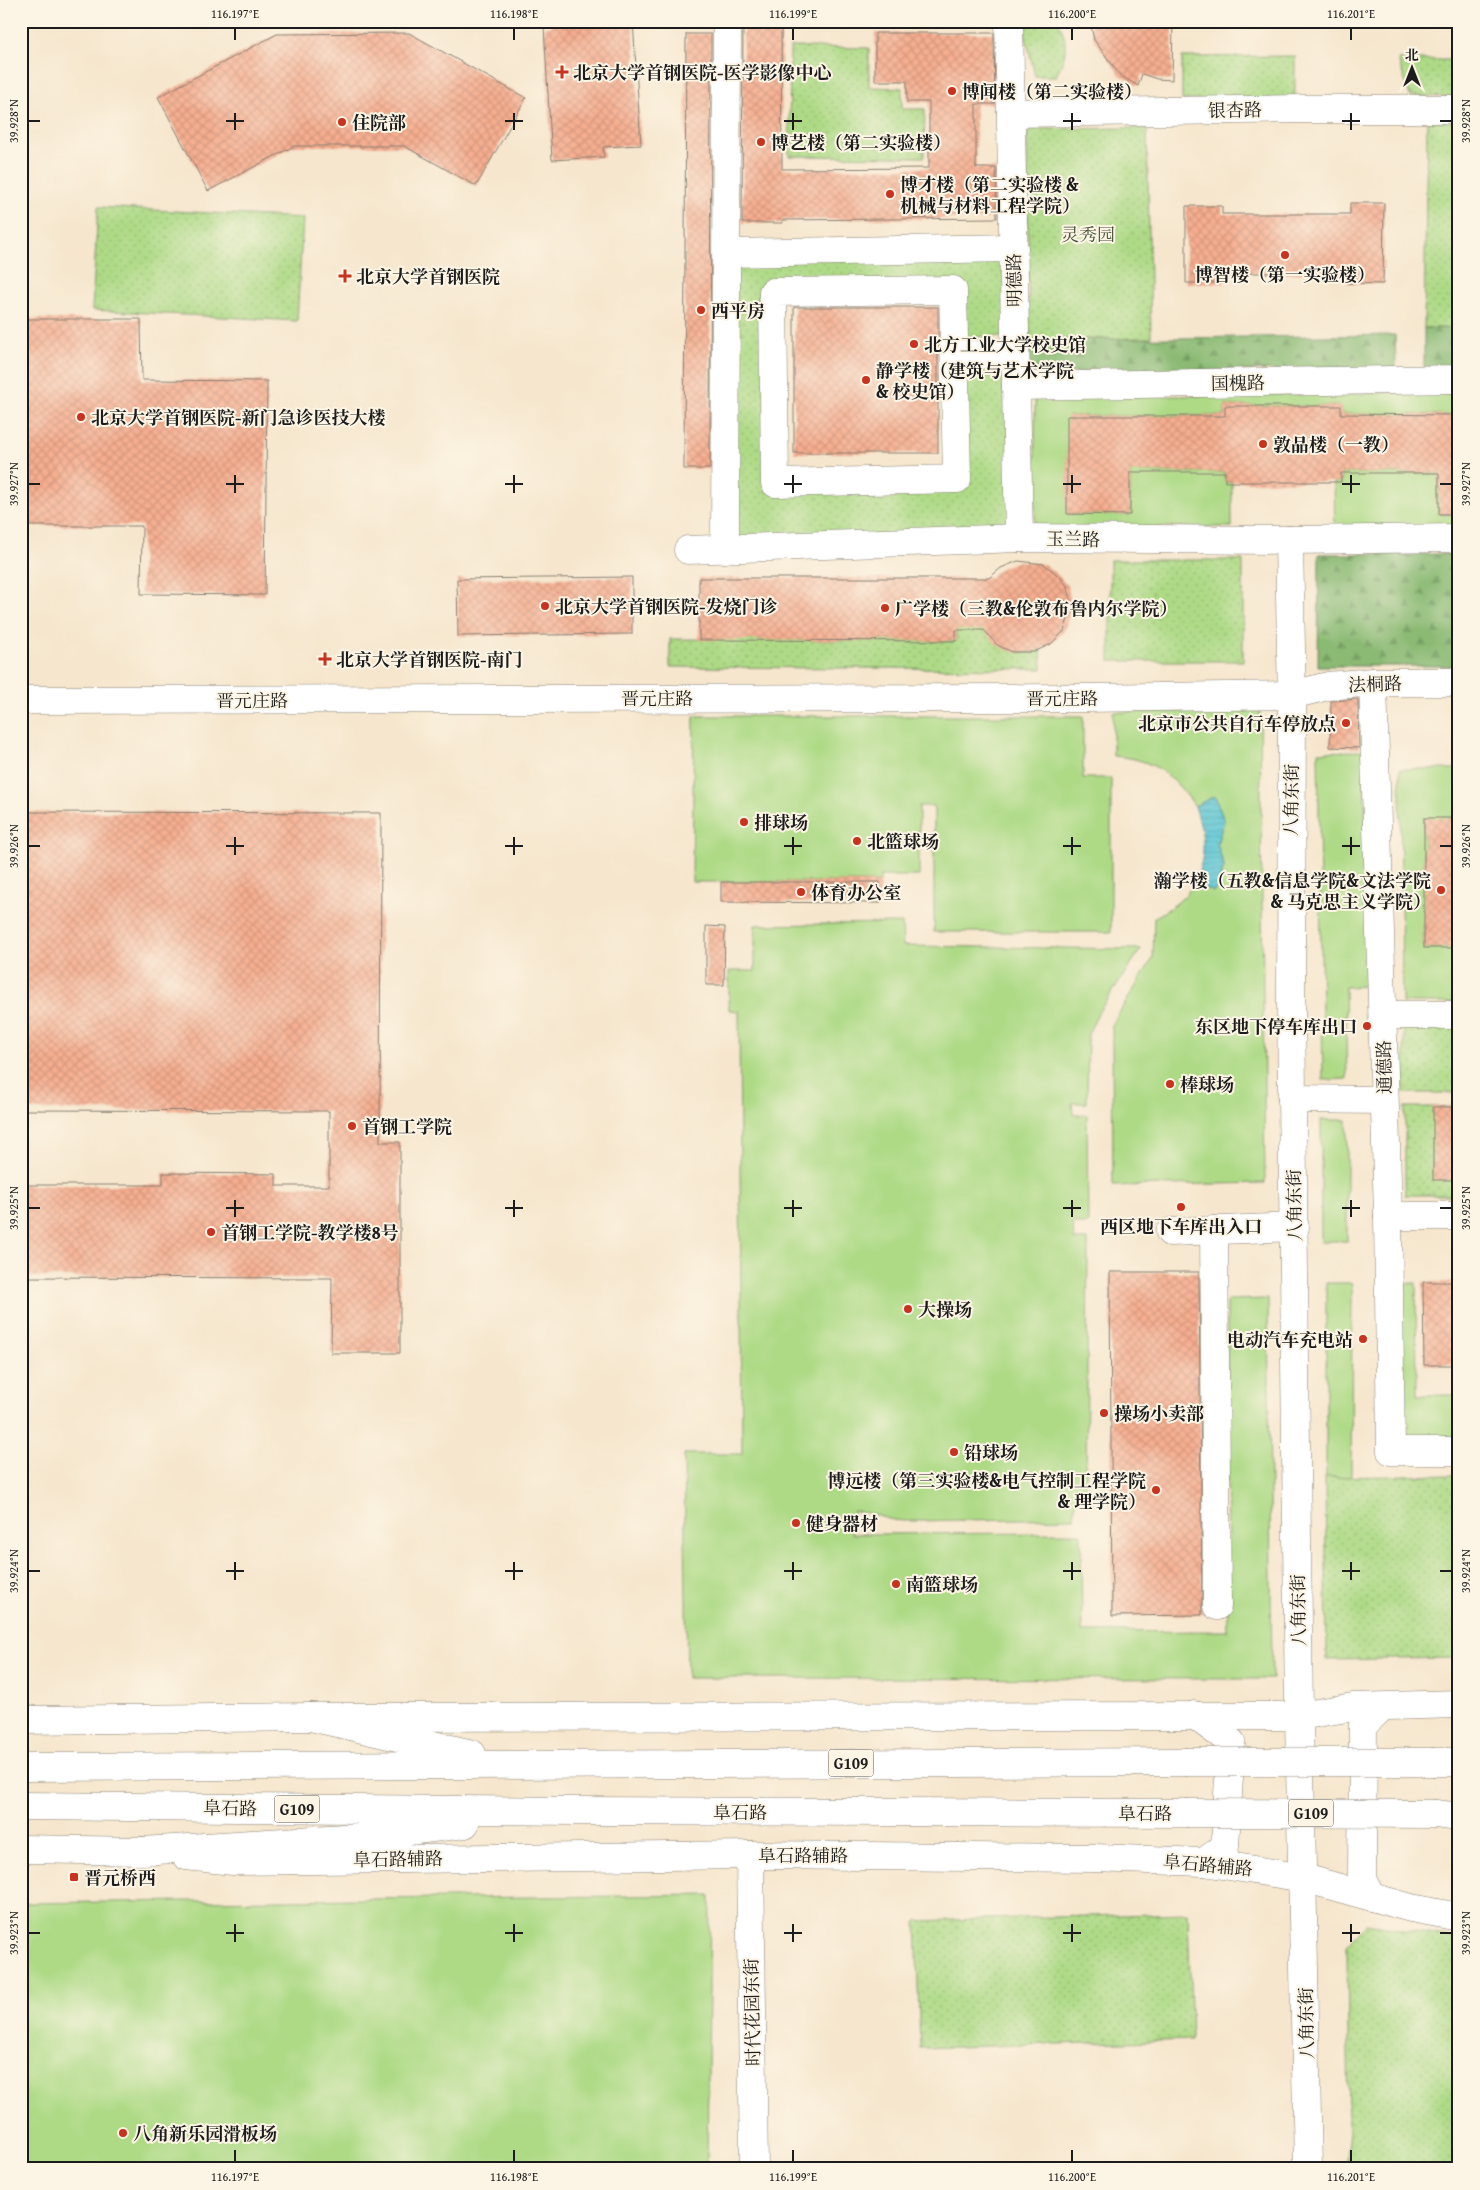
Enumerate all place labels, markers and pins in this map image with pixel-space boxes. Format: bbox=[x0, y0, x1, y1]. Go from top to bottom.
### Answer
place label: 北京大学首钢医院-医学影像中心 bbox=[573, 59, 832, 86]
marker: 北京大学首钢医院-医学影像中心 bbox=[555, 65, 569, 79]
place label: 博闻楼（第二实验楼） bbox=[962, 78, 1142, 105]
marker: 博闻楼（第二实验楼） bbox=[946, 85, 958, 97]
place label: 住院部 bbox=[352, 109, 406, 136]
marker: 住院部 bbox=[336, 116, 348, 128]
place label: 博艺楼（第二实验楼） bbox=[771, 129, 951, 156]
marker: 博艺楼（第二实验楼） bbox=[755, 136, 767, 148]
place label: 博才楼（第二实验楼 & 机械与材料工程学院） bbox=[900, 171, 1080, 219]
marker: 博才楼（第二实验楼 & 机械与材料工程学院） bbox=[884, 188, 896, 200]
marker: 博智楼（第一实验楼） bbox=[1279, 249, 1291, 261]
place label: 博智楼（第一实验楼） bbox=[1195, 261, 1375, 288]
place label: 北京大学首钢医院 bbox=[356, 263, 500, 290]
marker: 北京大学首钢医院 bbox=[338, 269, 352, 283]
place label: 西平房 bbox=[711, 297, 765, 324]
marker: 西平房 bbox=[695, 304, 707, 316]
place label: 北方工业大学校史馆 bbox=[924, 331, 1086, 358]
marker: 北方工业大学校史馆 bbox=[908, 338, 920, 350]
place label: 静学楼（建筑与艺术学院 & 校史馆） bbox=[876, 357, 1074, 405]
marker: 静学楼（建筑与艺术学院 & 校史馆） bbox=[860, 374, 872, 386]
place label: 北京大学首钢医院-新门急诊医技大楼 bbox=[91, 404, 386, 431]
marker: 北京大学首钢医院-新门急诊医技大楼 bbox=[75, 411, 87, 423]
place label: 敦品楼（一教） bbox=[1273, 431, 1399, 458]
marker: 敦品楼（一教） bbox=[1257, 438, 1269, 450]
place label: 北京大学首钢医院-发烧门诊 bbox=[555, 593, 778, 620]
place label: 广学楼（三教&伦敦布鲁内尔学院） bbox=[895, 595, 1178, 622]
marker: 北京大学首钢医院-发烧门诊 bbox=[539, 600, 551, 612]
marker: 广学楼（三教&伦敦布鲁内尔学院） bbox=[879, 602, 891, 614]
place label: 北京大学首钢医院-南门 bbox=[336, 646, 523, 673]
marker: 北京大学首钢医院-南门 bbox=[318, 652, 332, 666]
place label: 北京市公共自行车停放点 bbox=[1138, 710, 1336, 737]
marker: 北京市公共自行车停放点 bbox=[1340, 717, 1352, 729]
place label: 排球场 bbox=[754, 809, 808, 836]
marker: 排球场 bbox=[738, 816, 750, 828]
place label: 北篮球场 bbox=[867, 828, 939, 855]
marker: 北篮球场 bbox=[851, 835, 863, 847]
place label: 瀚学楼（五教&信息学院&文法学院 & 马克思主义学院） bbox=[1154, 867, 1431, 915]
place label: 体育办公室 bbox=[811, 879, 901, 906]
marker: 瀚学楼（五教&信息学院&文法学院 & 马克思主义学院） bbox=[1435, 884, 1447, 896]
marker: 体育办公室 bbox=[795, 886, 807, 898]
place label: 东区地下停车库出口 bbox=[1195, 1013, 1357, 1040]
marker: 东区地下停车库出口 bbox=[1361, 1020, 1373, 1032]
place label: 棒球场 bbox=[1180, 1071, 1234, 1098]
marker: 棒球场 bbox=[1164, 1078, 1176, 1090]
place label: 首钢工学院 bbox=[362, 1113, 452, 1140]
marker: 首钢工学院 bbox=[346, 1120, 358, 1132]
marker: 西区地下车库出入口 bbox=[1175, 1201, 1187, 1213]
place label: 西区地下车库出入口 bbox=[1100, 1213, 1262, 1240]
place label: 首钢工学院-教学楼8号 bbox=[221, 1219, 399, 1246]
marker: 首钢工学院-教学楼8号 bbox=[205, 1226, 217, 1238]
place label: 大操场 bbox=[918, 1296, 972, 1323]
marker: 大操场 bbox=[902, 1303, 914, 1315]
place label: 电动汽车充电站 bbox=[1227, 1326, 1353, 1353]
marker: 电动汽车充电站 bbox=[1357, 1333, 1369, 1345]
place label: 操场小卖部 bbox=[1114, 1400, 1204, 1427]
marker: 操场小卖部 bbox=[1098, 1407, 1110, 1419]
place label: 铅球场 bbox=[964, 1439, 1018, 1466]
marker: 铅球场 bbox=[948, 1446, 960, 1458]
place label: 博远楼（第三实验楼&电气控制工程学院 & 理学院） bbox=[827, 1467, 1146, 1515]
marker: 博远楼（第三实验楼&电气控制工程学院 & 理学院） bbox=[1150, 1484, 1162, 1496]
place label: 健身器材 bbox=[806, 1510, 878, 1537]
marker: 健身器材 bbox=[790, 1517, 802, 1529]
place label: 南篮球场 bbox=[906, 1571, 978, 1598]
marker: 南篮球场 bbox=[890, 1578, 902, 1590]
place label: 晋元桥西 bbox=[84, 1864, 156, 1891]
marker: 晋元桥西 bbox=[68, 1871, 80, 1883]
place label: 八角新乐园滑板场 bbox=[133, 2120, 277, 2147]
marker: 八角新乐园滑板场 bbox=[117, 2127, 129, 2139]

